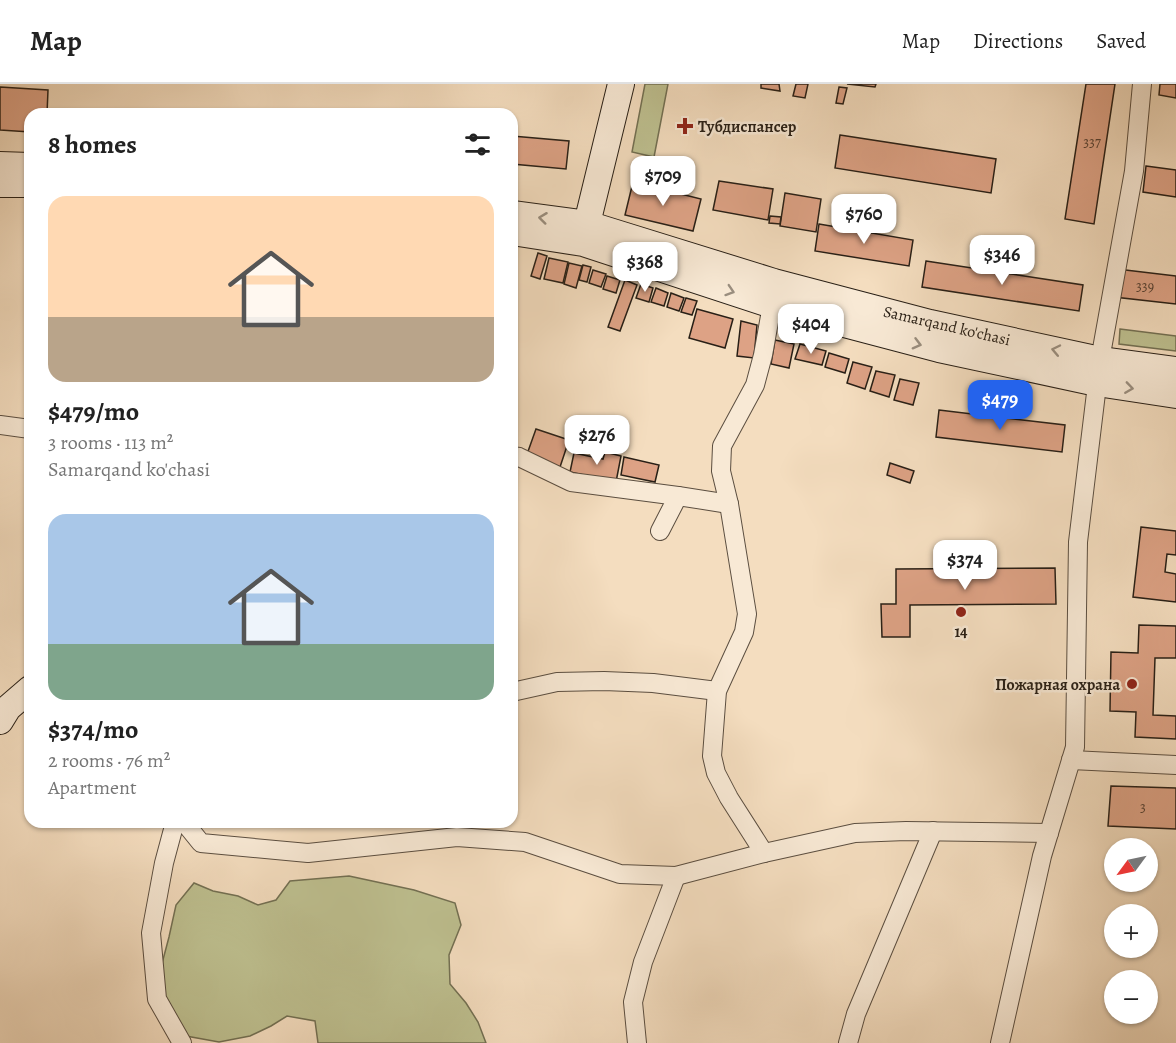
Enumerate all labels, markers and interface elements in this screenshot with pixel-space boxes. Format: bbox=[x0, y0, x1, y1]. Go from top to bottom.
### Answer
text: Map bbox=[30, 22, 82, 60]
text: Map bbox=[902, 27, 940, 55]
text: Directions bbox=[973, 27, 1063, 55]
text: Saved bbox=[1096, 27, 1146, 55]
place label: Тубдиспансер bbox=[698, 116, 797, 138]
marker: Тубдиспансер bbox=[676, 117, 694, 135]
text: 8 homes bbox=[48, 127, 137, 162]
icon: filters bbox=[461, 128, 494, 161]
house number: 337 bbox=[1083, 133, 1101, 152]
pin: $709 bbox=[627, 156, 699, 207]
text: $709 bbox=[644, 162, 682, 189]
pin: $760 bbox=[828, 194, 900, 245]
text: $760 bbox=[845, 200, 883, 227]
one-way arrow bbox=[538, 213, 547, 225]
icon: home bbox=[217, 235, 325, 343]
pin: $346 bbox=[966, 235, 1038, 286]
text: $346 bbox=[984, 241, 1020, 268]
pin: $368 bbox=[609, 242, 681, 293]
text: $368 bbox=[627, 248, 663, 275]
house number: 339 bbox=[1136, 277, 1154, 296]
one-way arrow bbox=[724, 284, 735, 296]
street label: Samarqand ko'chasi bbox=[881, 301, 1012, 351]
pin: $404 bbox=[775, 304, 847, 355]
text: $404 bbox=[792, 310, 830, 337]
one-way arrow bbox=[912, 336, 922, 349]
one-way arrow bbox=[1051, 345, 1061, 358]
pin: $479 bbox=[964, 380, 1036, 431]
one-way arrow bbox=[1124, 381, 1133, 393]
text: $479 bbox=[982, 386, 1018, 413]
text: $479/mo bbox=[48, 394, 139, 429]
pin: $276 bbox=[561, 415, 633, 466]
text: $276 bbox=[579, 421, 615, 448]
text: 3 rooms · 113 m² bbox=[48, 429, 173, 456]
text: Samarqand ko'chasi bbox=[48, 456, 210, 483]
pin: $374 bbox=[929, 540, 1001, 591]
text: $374 bbox=[947, 546, 983, 573]
icon: home bbox=[217, 553, 325, 661]
marker: 14 bbox=[954, 605, 968, 619]
place label: 14 bbox=[954, 621, 968, 643]
place label: Пожарная охрана bbox=[995, 674, 1120, 696]
marker: Пожарная охрана bbox=[1125, 677, 1139, 691]
text: $374/mo bbox=[48, 712, 138, 747]
text: 2 rooms · 76 m² bbox=[48, 747, 170, 774]
text: Apartment bbox=[48, 774, 137, 801]
house number: 3 bbox=[1140, 798, 1146, 817]
north arrow bbox=[1104, 838, 1158, 892]
map controls bbox=[1104, 838, 1158, 1024]
button: + bbox=[1104, 904, 1158, 958]
button: − bbox=[1104, 970, 1158, 1024]

